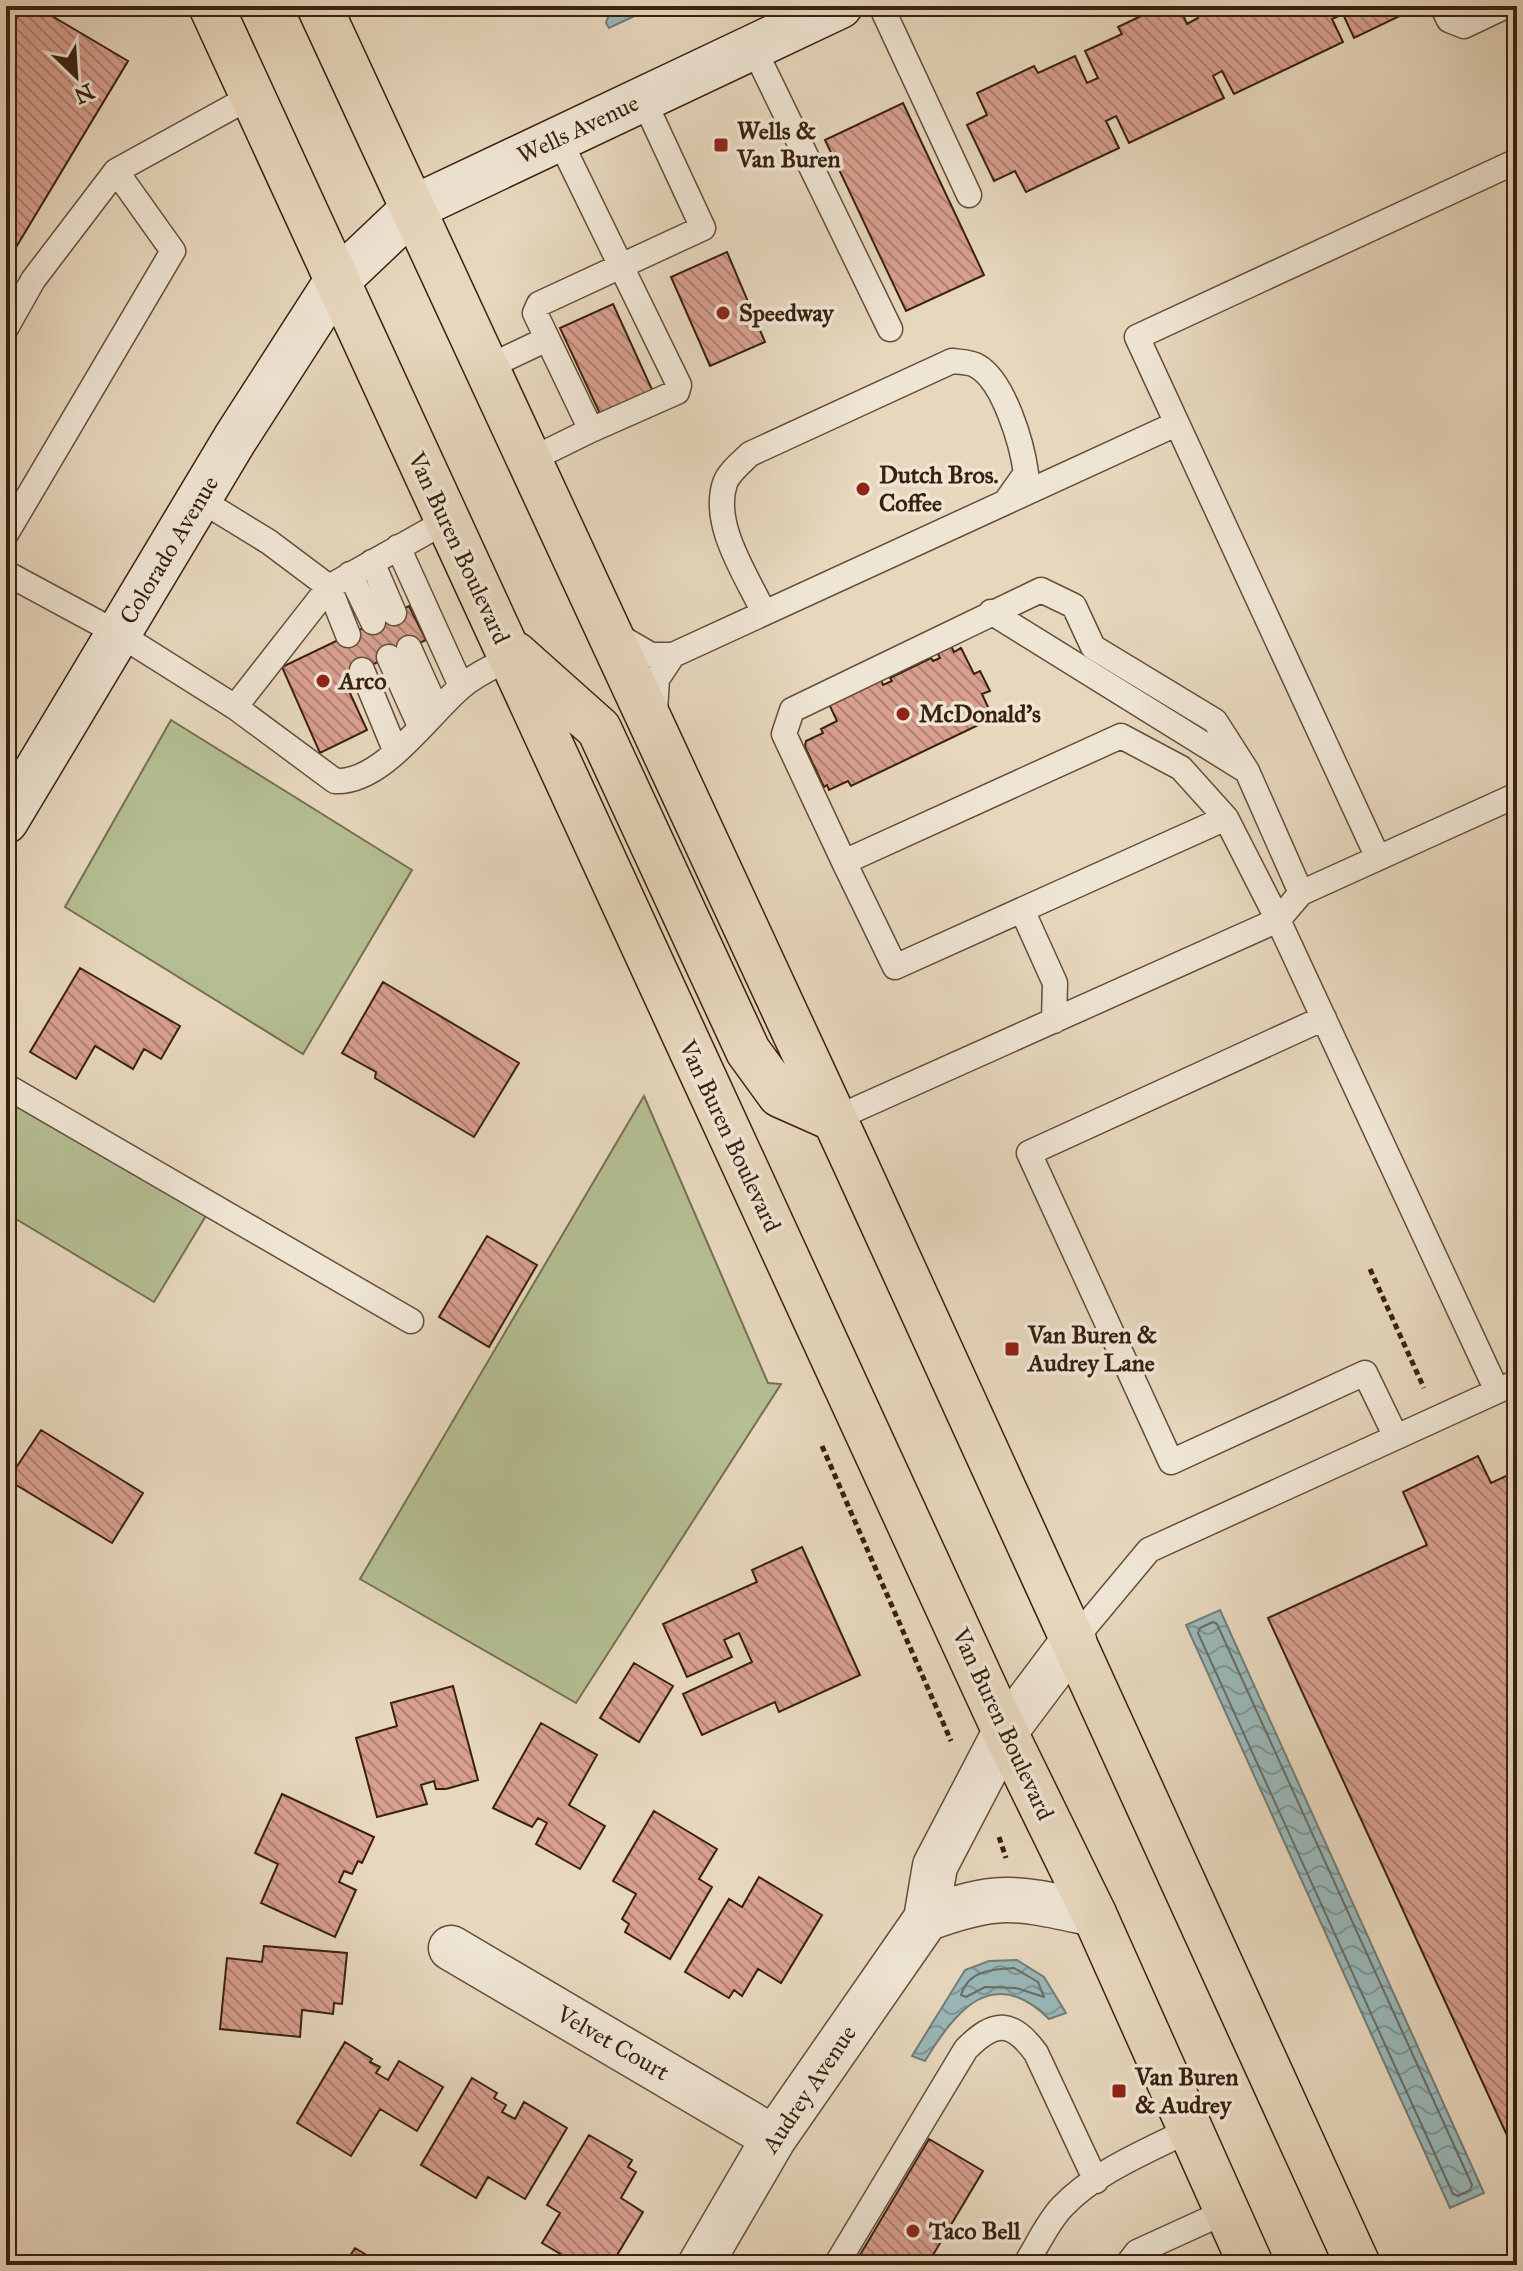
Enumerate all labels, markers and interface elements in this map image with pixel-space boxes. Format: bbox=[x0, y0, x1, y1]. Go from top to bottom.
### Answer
north arrow bbox=[36, 36, 116, 116]
text: N bbox=[70, 77, 98, 110]
street label: Wells Avenue bbox=[512, 88, 644, 170]
place label: Wells & Van Buren bbox=[736, 116, 841, 174]
marker: Wells & Van Buren bbox=[712, 136, 730, 154]
place label: Speedway bbox=[739, 298, 835, 328]
marker: Speedway bbox=[714, 304, 732, 322]
street label: Van Buren Boulevard bbox=[401, 446, 517, 649]
place label: Dutch Bros. Coffee bbox=[879, 460, 999, 518]
street label: Colorado Avenue bbox=[113, 470, 225, 630]
marker: Dutch Bros. Coffee bbox=[854, 480, 872, 498]
place label: Arco bbox=[337, 666, 386, 696]
marker: Arco bbox=[314, 672, 332, 690]
place label: McDonald's bbox=[919, 699, 1041, 729]
marker: McDonald's bbox=[894, 705, 912, 723]
street label: Van Buren Boulevard bbox=[672, 1034, 788, 1237]
place label: Van Buren & Audrey Lane bbox=[1026, 1320, 1157, 1378]
marker: Van Buren & Audrey Lane bbox=[1003, 1340, 1021, 1358]
street label: Van Buren Boulevard bbox=[945, 1622, 1061, 1825]
street label: Velvet Court bbox=[551, 1998, 675, 2087]
street label: Audrey Avenue bbox=[755, 2019, 863, 2160]
place label: Van Buren & Audrey bbox=[1134, 2062, 1239, 2120]
marker: Van Buren & Audrey bbox=[1110, 2082, 1128, 2100]
place label: Taco Bell bbox=[928, 2216, 1021, 2246]
marker: Taco Bell bbox=[904, 2222, 922, 2240]

